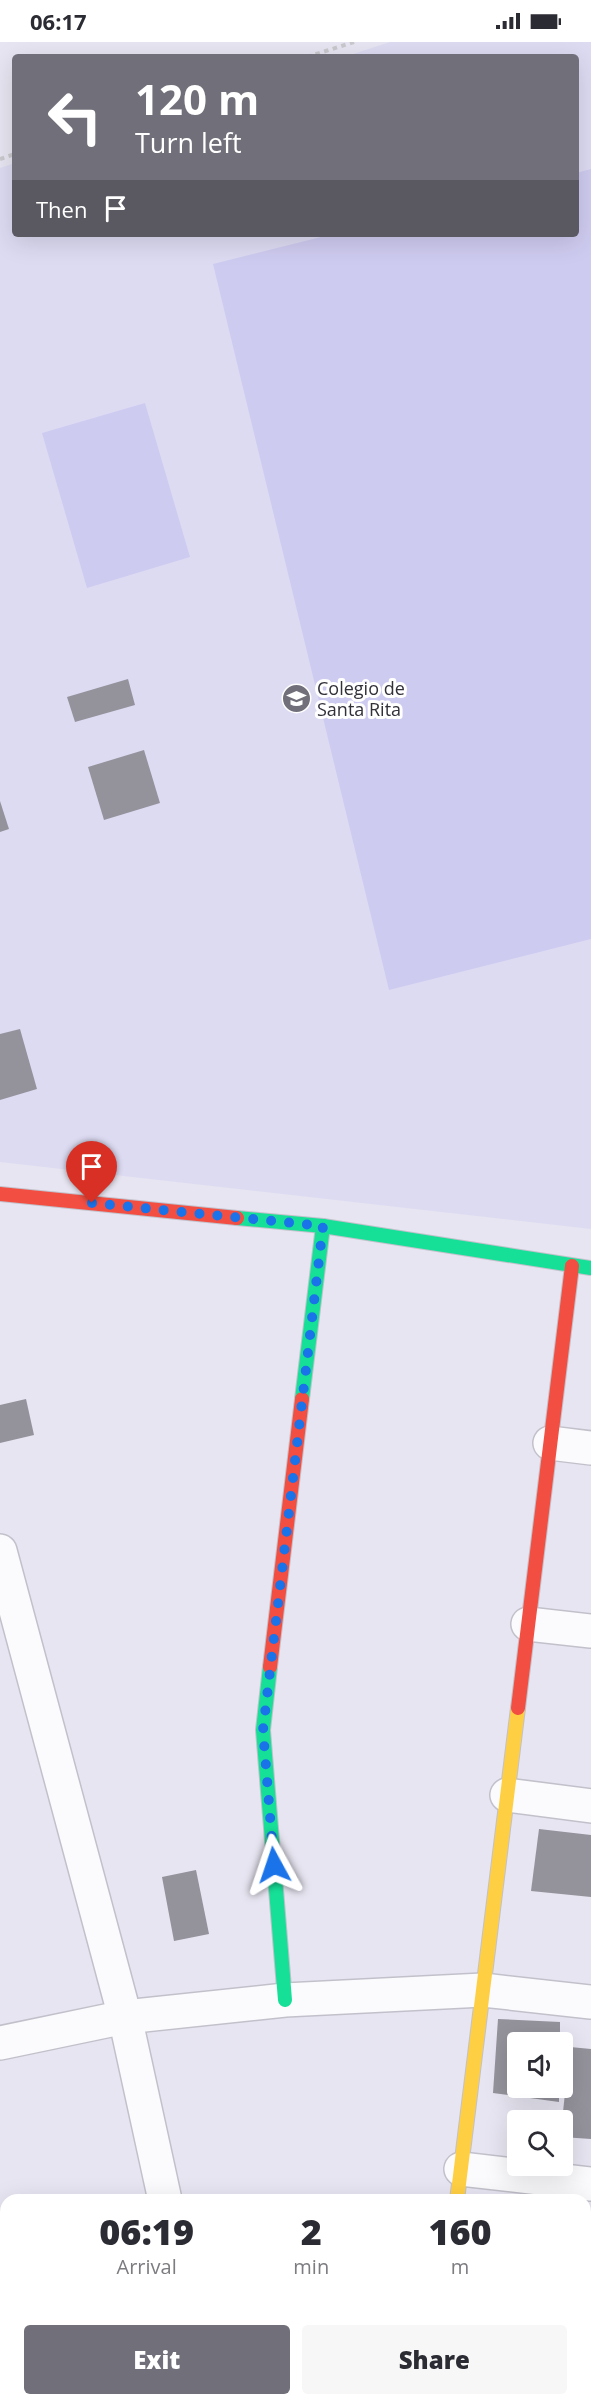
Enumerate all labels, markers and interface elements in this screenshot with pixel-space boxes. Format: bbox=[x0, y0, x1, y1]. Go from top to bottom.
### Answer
text: 06:17 bbox=[30, 6, 87, 36]
text: 120 m bbox=[135, 70, 259, 127]
icon: left bbox=[36, 78, 114, 156]
text: Turn left bbox=[135, 124, 242, 161]
icon: arrive bbox=[99, 192, 132, 225]
text: Then bbox=[36, 194, 87, 224]
place label: Colegio de Santa Rita bbox=[317, 676, 405, 721]
school or university icon: Colegio de Santa Rita bbox=[280, 682, 312, 714]
pin bbox=[66, 1141, 117, 1203]
icon: arrive bbox=[75, 1150, 108, 1183]
position arrow bbox=[242, 1833, 306, 1897]
map controls bbox=[507, 2032, 573, 2176]
button: sound bbox=[507, 2032, 573, 2098]
button: search bbox=[507, 2110, 573, 2176]
text: 06:19 bbox=[99, 2207, 194, 2256]
text: 2 bbox=[301, 2207, 322, 2256]
text: 160 bbox=[428, 2207, 492, 2256]
text: Arrival bbox=[117, 2253, 177, 2280]
text: min bbox=[293, 2253, 329, 2280]
text: m bbox=[451, 2253, 469, 2280]
button: Exit bbox=[24, 2325, 290, 2394]
button: Share bbox=[302, 2325, 567, 2394]

